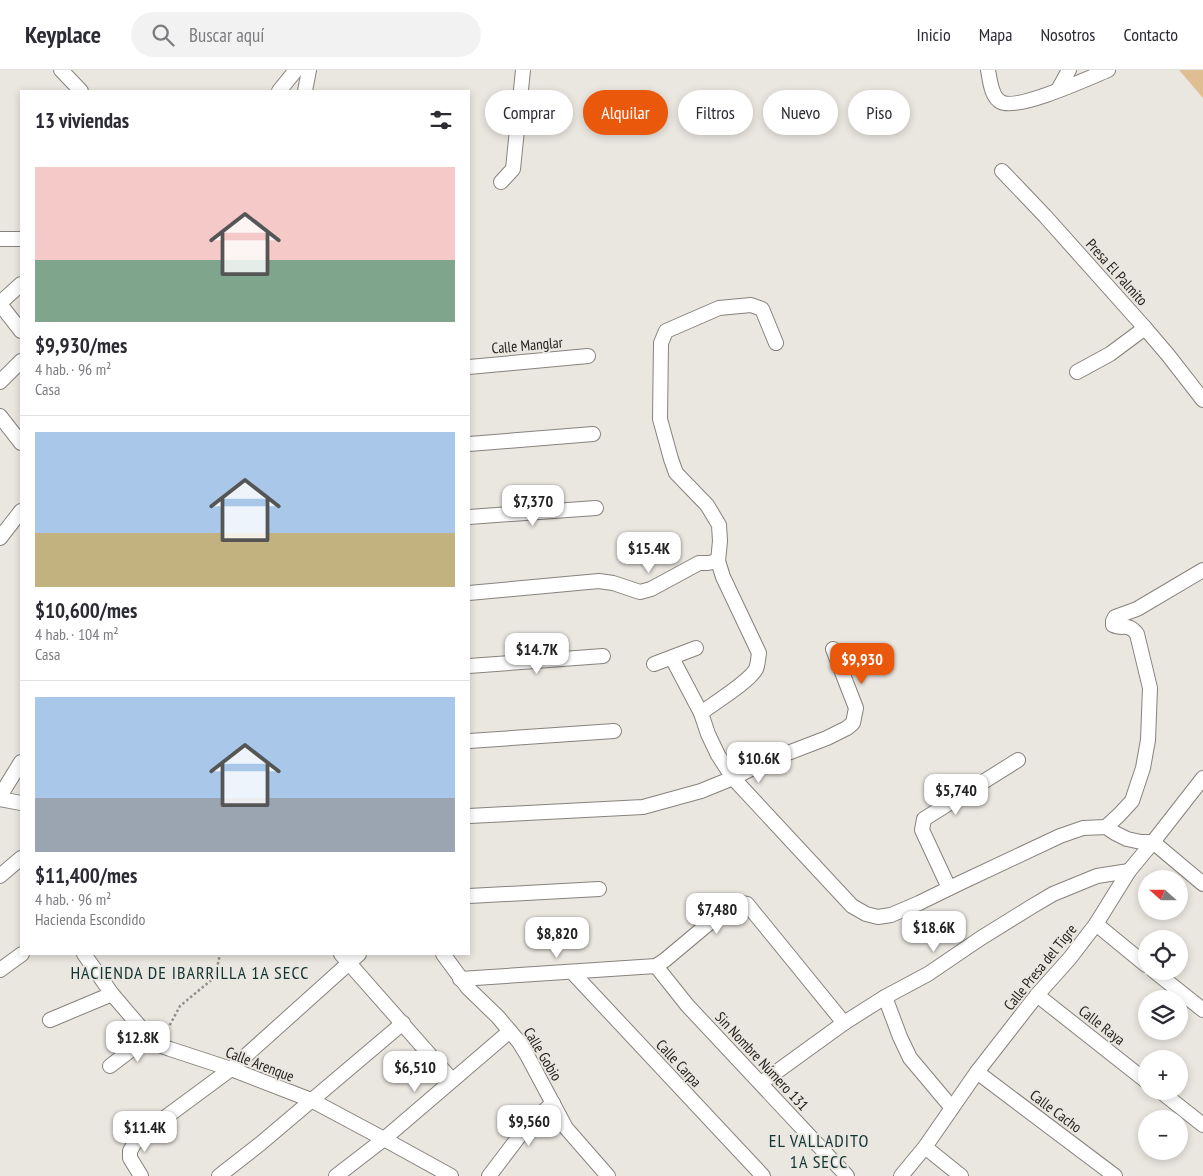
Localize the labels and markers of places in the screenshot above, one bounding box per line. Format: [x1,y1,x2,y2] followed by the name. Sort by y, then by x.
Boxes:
[492,484,574,527] pin: $7,370
[608,532,690,574] pin: $15.4K
[496,632,578,675] pin: $14.7K
[821,642,903,685] pin: $9,930
[718,742,800,784] pin: $10.6K
[915,774,997,816] pin: $5,740
[676,892,758,935] pin: $7,480
[893,910,975,953] pin: $18.6K
[516,916,598,959] pin: $8,820
[97,1020,179,1063] pin: $12.8K
[374,1050,456,1093] pin: $6,510
[488,1104,570,1147] pin: $9,560
[104,1110,186,1153] pin: $11.4K

